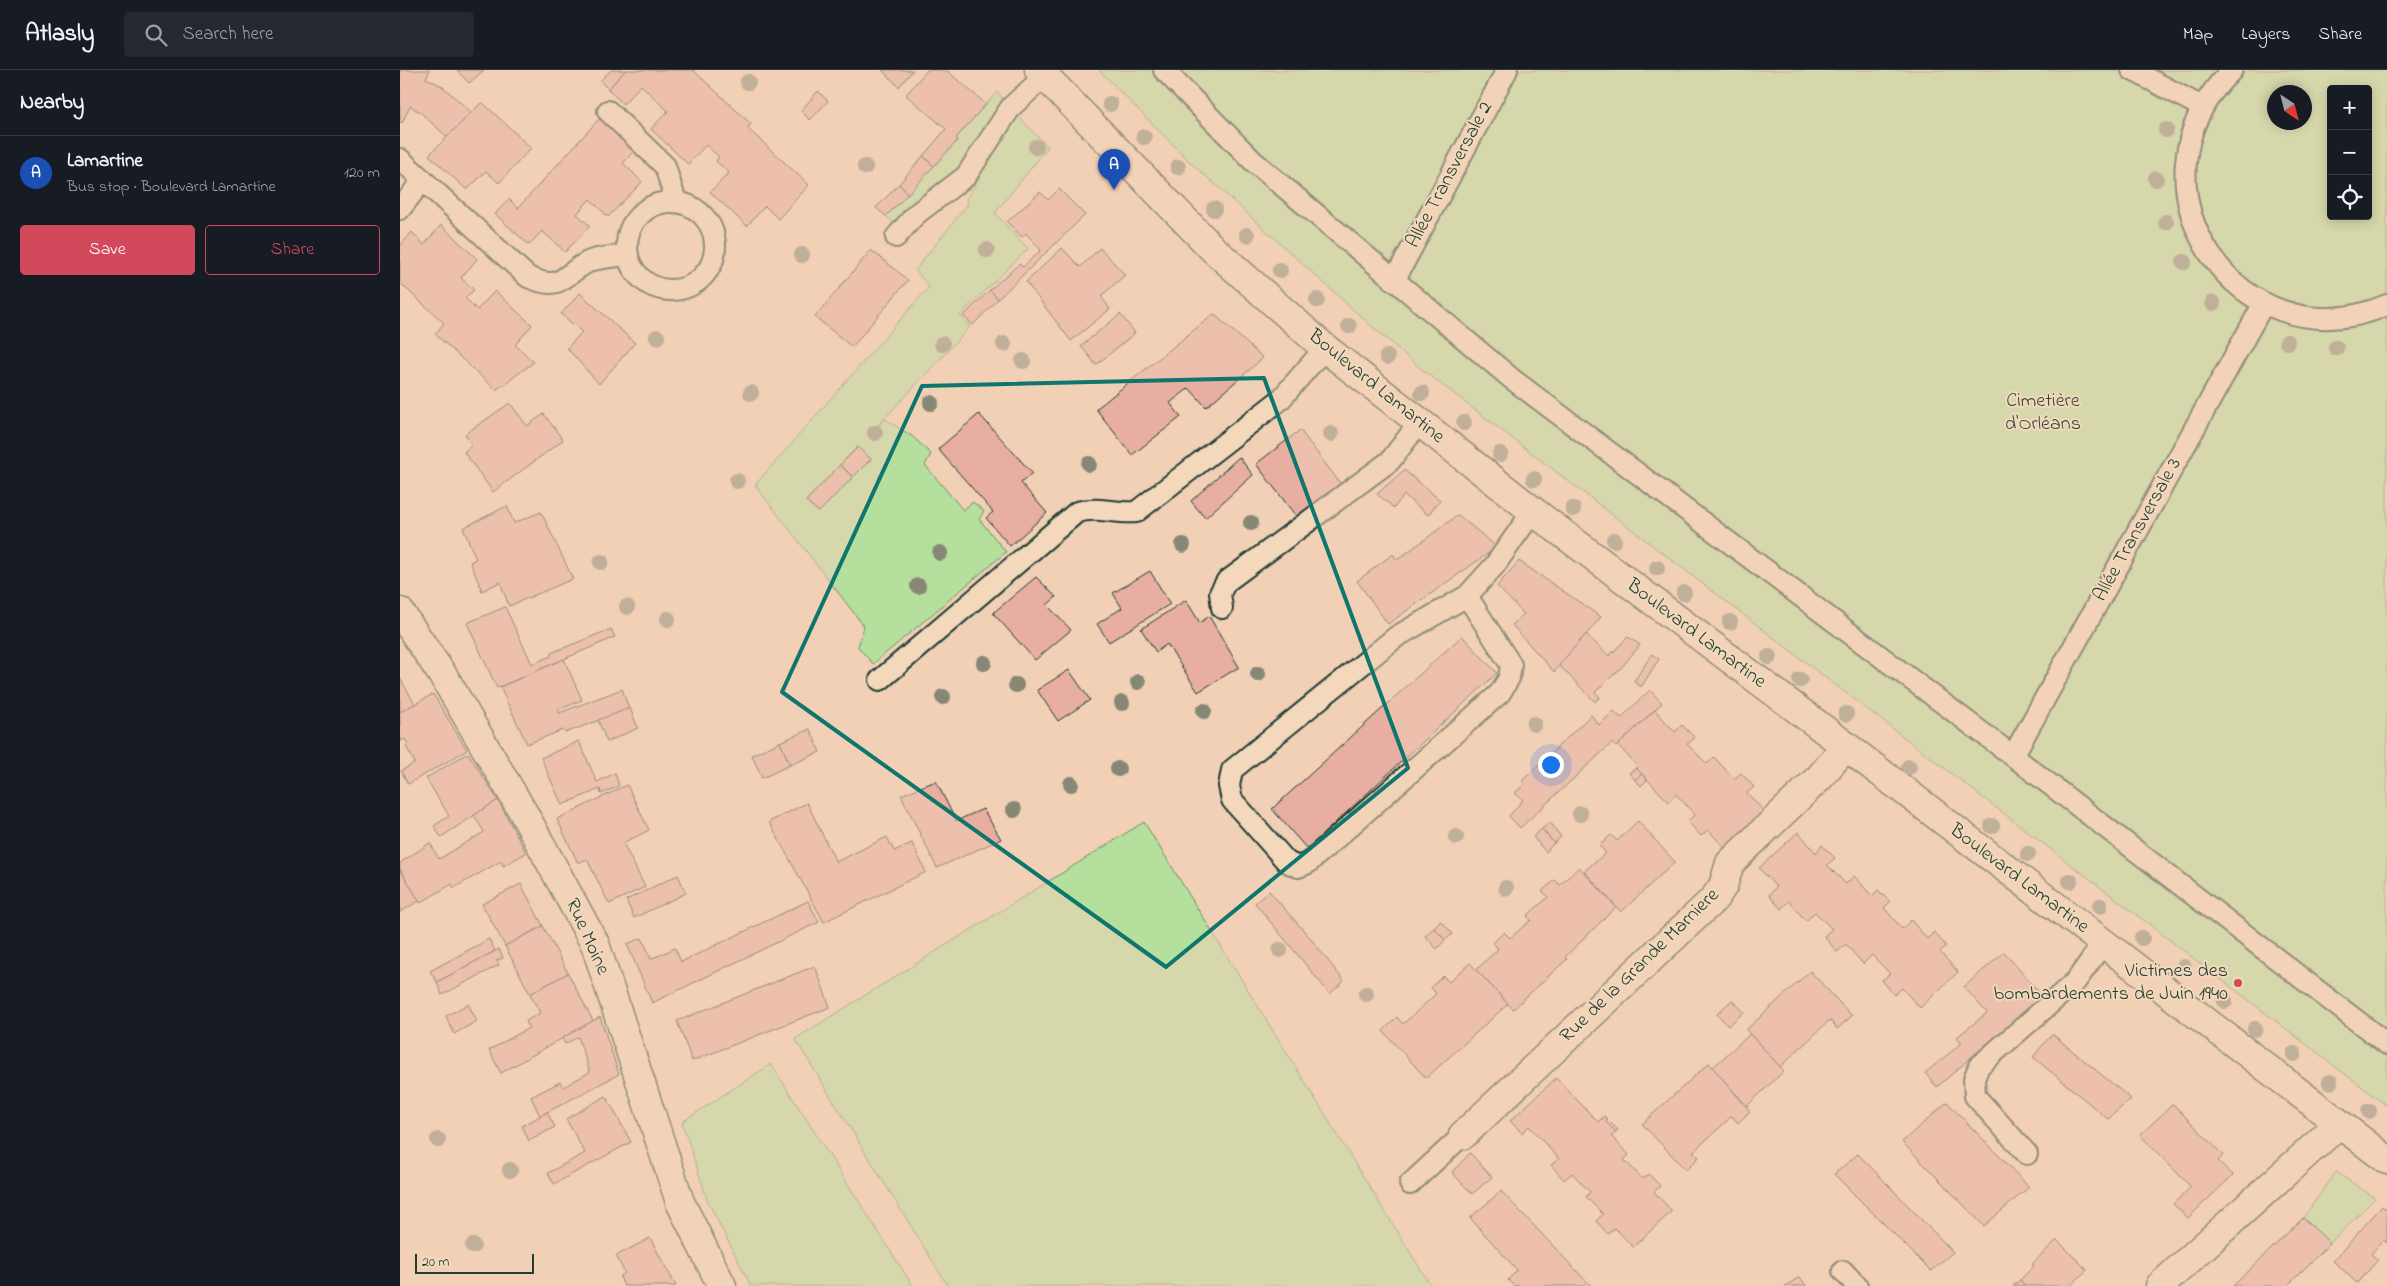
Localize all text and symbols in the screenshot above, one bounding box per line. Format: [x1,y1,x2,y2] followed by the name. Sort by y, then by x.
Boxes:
[124,12,474,57] search box
[25,17,94,52] text: Atlasly
[142,21,170,49] icon: search
[182,21,273,48] text: Search here
[2183,22,2213,48] text: Map
[2241,22,2291,48] text: Layers
[2319,22,2362,48] text: Share
[2267,85,2312,130] north arrow
[2327,85,2372,220] map controls
[2327,85,2372,130] button: +
[20,88,84,118] text: Nearby
[1399,97,1501,253] street label: Allée Transversale 2
[2327,130,2372,175] button: −
[67,148,143,175] text: Lamartine
[1098,149,1130,190] pin: A
[31,161,41,185] text: A
[344,161,380,185] text: 120 m
[67,175,276,199] text: Bus stop · Boulevard Lamartine
[2327,175,2372,220] button: locate
[20,225,195,275] button: Save
[205,225,380,275] button: Share
[1301,322,1451,451] street label: Boulevard Lamartine
[2005,387,2081,439] park label: Cimetière d'Orléans
[2086,453,2190,607] street label: Allée Transversale 3
[1619,571,1772,696] street label: Boulevard Lamartine
[1538,752,1564,778] your location
[1942,816,2095,941] street label: Boulevard Lamartine
[1554,882,1726,1050] street label: Rue de la Grande Marniere
[557,894,617,980] street label: Rue Moine
[1993,957,2228,1009] place label: Victimes des bombardements de Juin 1940
[2232,977,2244,989] marker: Victimes des bombardements de Juin 1940
[415,1251,534,1274] scale bar
[422,1252,449,1273] text: 20 m

